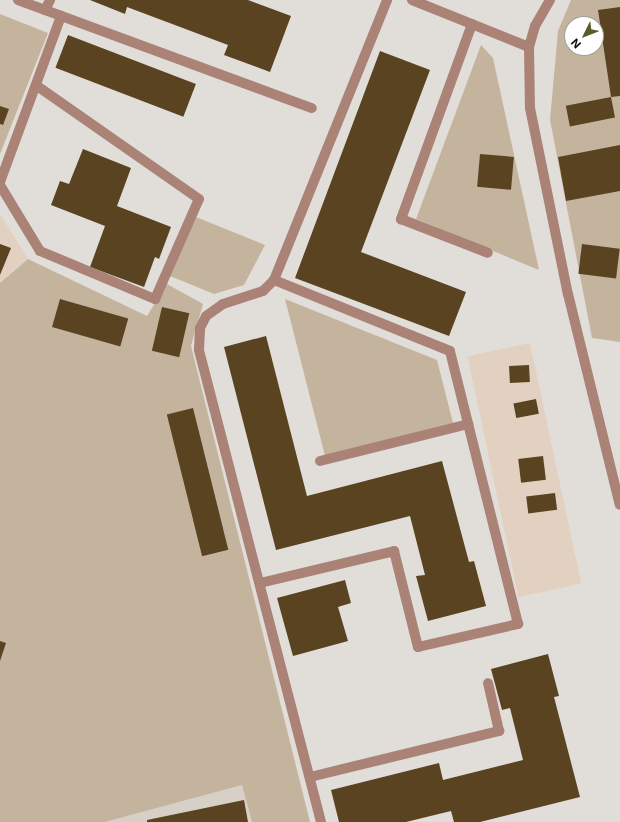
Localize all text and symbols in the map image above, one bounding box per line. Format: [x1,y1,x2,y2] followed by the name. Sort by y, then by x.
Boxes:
[564,16,604,56] north arrow
[568,36,584,51] text: N

